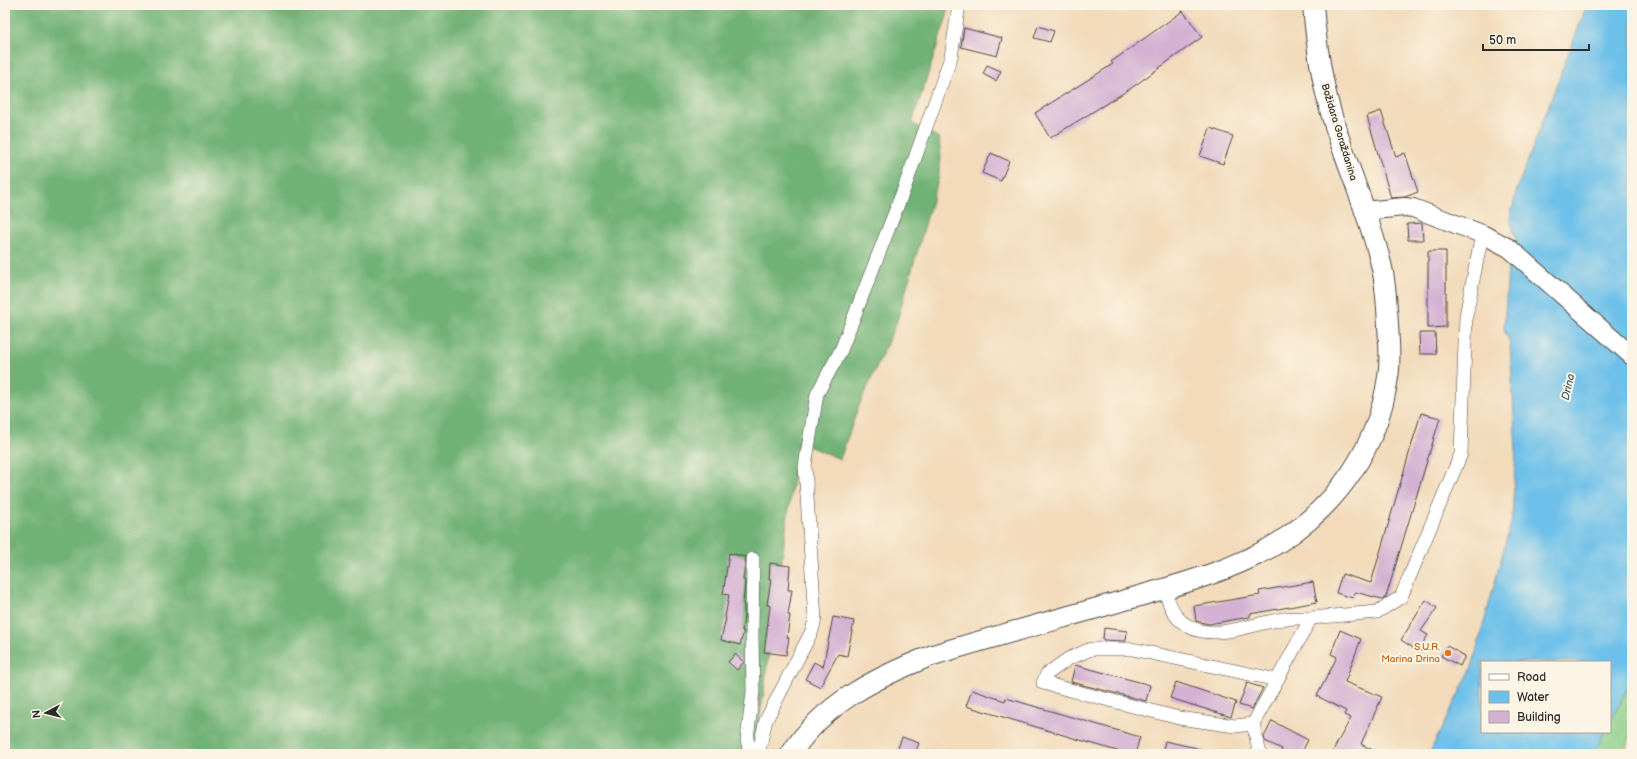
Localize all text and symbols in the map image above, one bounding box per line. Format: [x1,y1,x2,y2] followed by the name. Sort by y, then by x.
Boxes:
[1483,26,1589,52] scale bar
[1489,33,1516,48] text: 50 m
[1319,82,1360,182] street label: Božidara Goraždanina
[1559,372,1577,402] water label: Drina
[1381,641,1440,665] place label: S.U.R. Marina Drina
[1443,648,1453,658] marker: S.U.R. Marina Drina
[1481,661,1611,733] legend
[1517,670,1546,685] text: Road
[1517,690,1549,705] text: Water
[26,693,66,733] north arrow
[30,709,44,719] text: N
[1517,710,1561,725] text: Building

